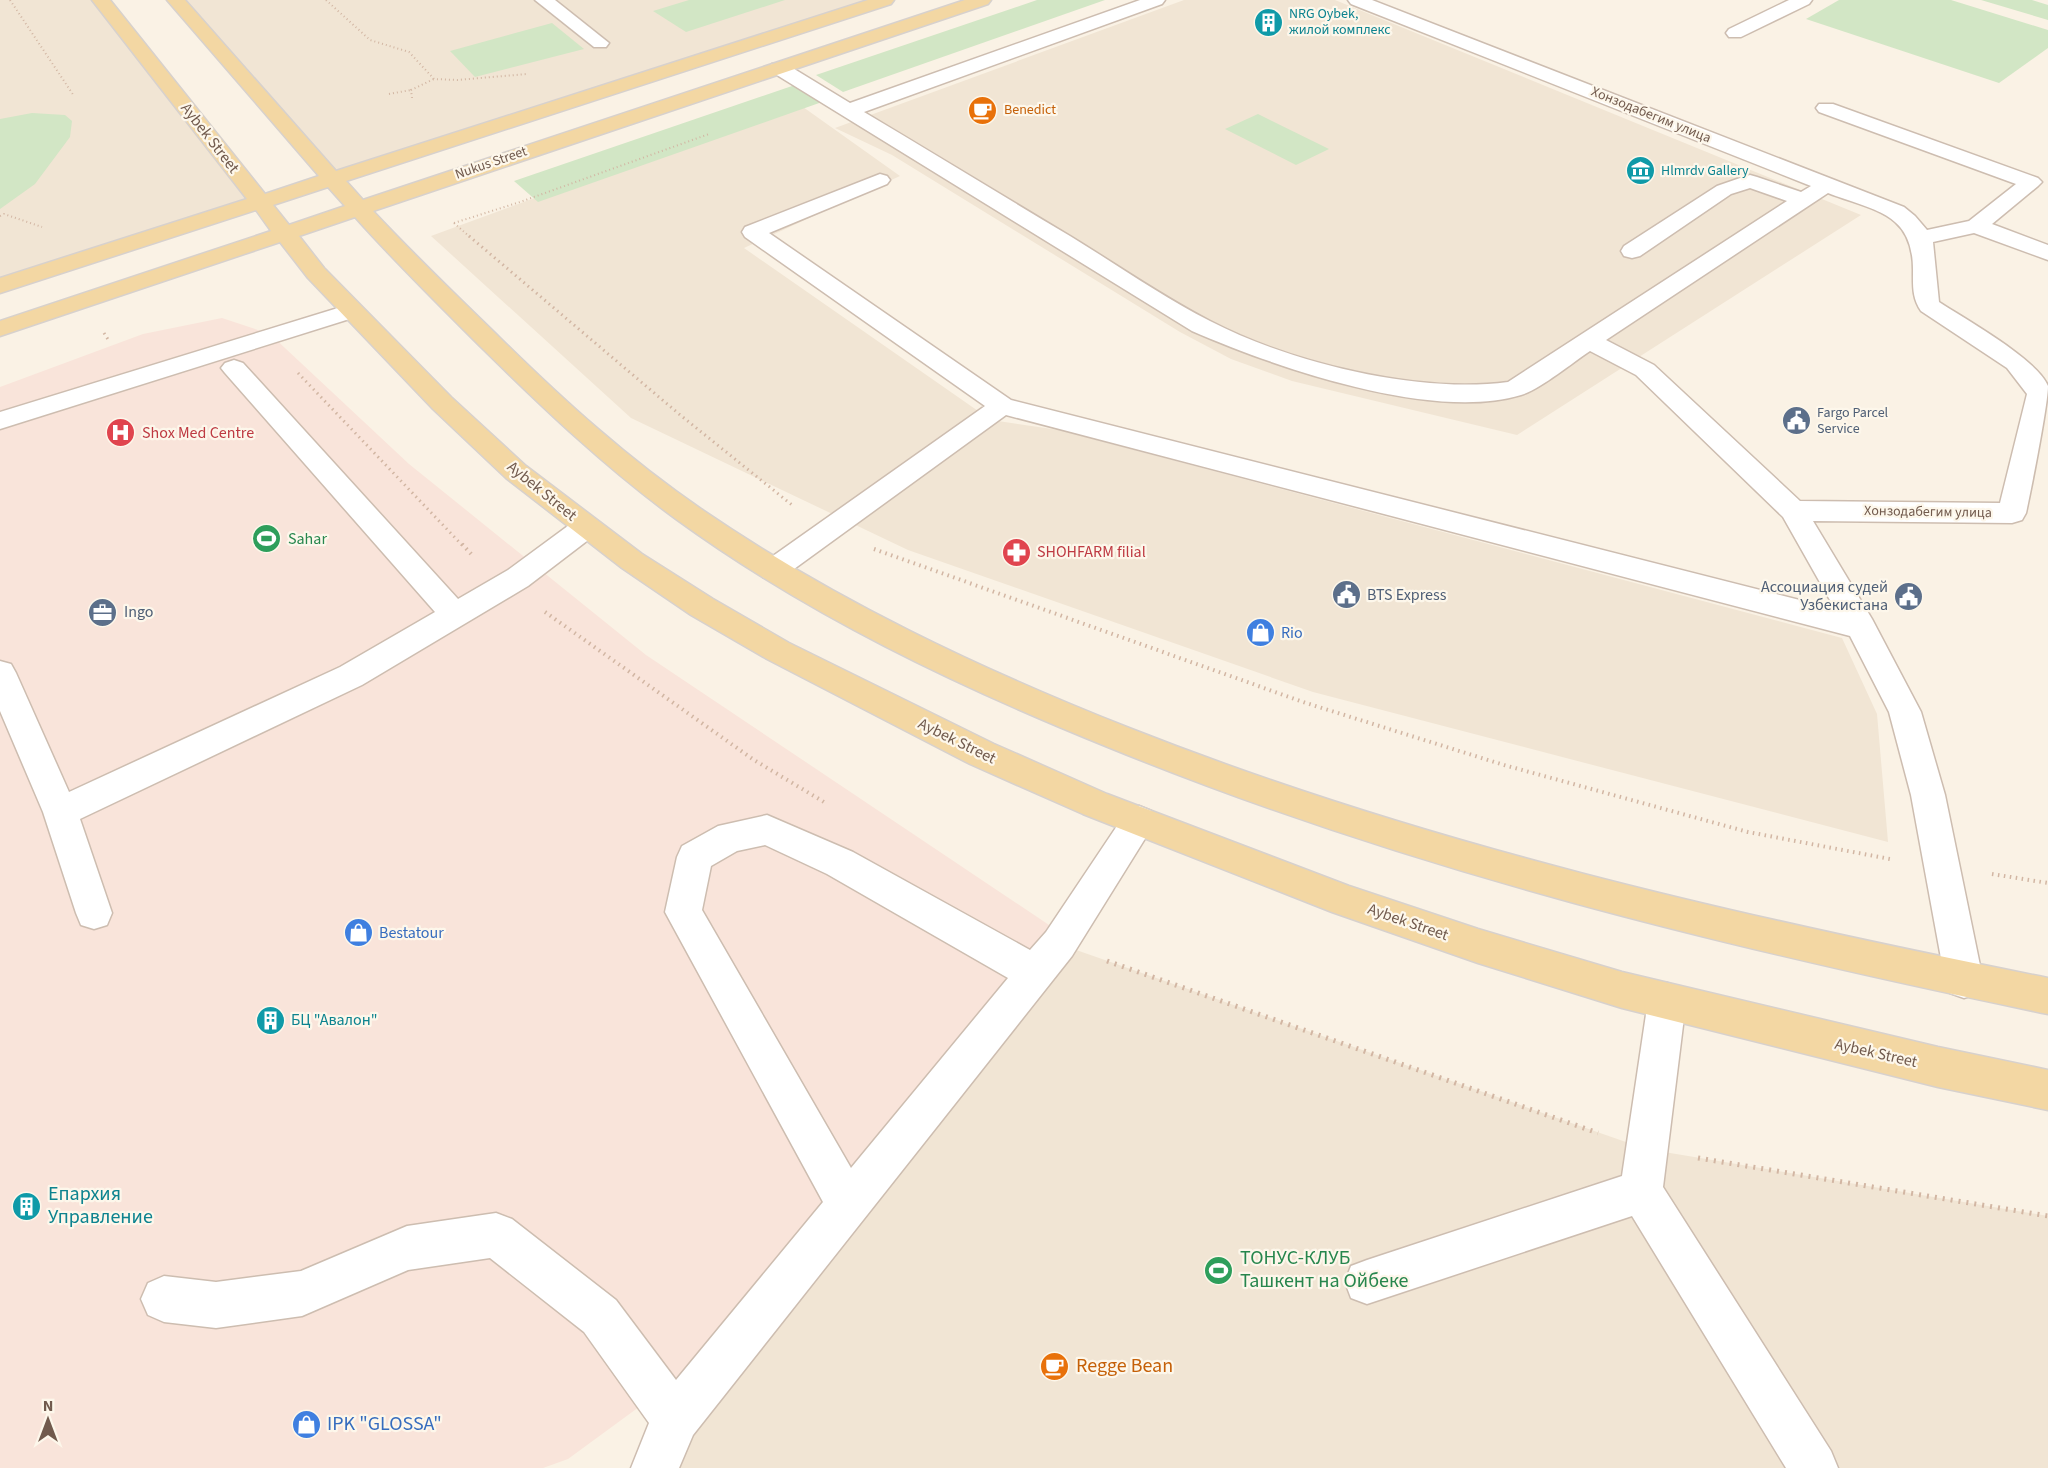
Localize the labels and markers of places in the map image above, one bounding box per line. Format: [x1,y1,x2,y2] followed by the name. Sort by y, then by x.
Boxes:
[1289,4,1391,40] place label: NRG Oybek, жилой комплекс
[1252,6,1284,38] building icon: NRG Oybek, жилой комплекс
[967,94,999,126] cafe icon: Benedict
[1004,100,1056,120] place label: Benedict
[1624,155,1656,187] museum icon: Hlmrdv Gallery
[1661,161,1749,181] place label: Hlmrdv Gallery
[1817,403,1889,439] place label: Fargo Parcel Service
[1780,405,1812,437] public building icon: Fargo Parcel Service
[105,417,137,449] hospital icon: Shox Med Centre
[142,422,254,444] place label: Shox Med Centre
[251,523,283,555] sports icon: Sahar
[288,528,327,550] place label: Sahar
[1000,536,1032,568] pharmacy icon: SHOHFARM filial
[1037,541,1146,563] place label: SHOHFARM filial
[1761,576,1888,616] place label: Ассоциация судей Узбекистана
[1330,579,1362,611] public building icon: BTS Express
[1893,580,1925,612] public building icon: Ассоциация судей Узбекистана
[1367,584,1447,606] place label: BTS Express
[87,596,119,628] office icon: Ingo
[124,601,153,623] place label: Ingo
[1244,617,1276,649] shop icon: Rio
[1281,622,1303,644] place label: Rio
[342,917,374,949] shop icon: Bestatour
[379,922,444,944] place label: Bestatour
[254,1004,286,1036] building icon: БЦ "Авалон"
[291,1009,378,1031] place label: БЦ "Авалон"
[48,1180,153,1231] place label: Епархия Управление
[11,1190,43,1222] building icon: Епархия Управление
[1240,1244,1408,1295] place label: ТОНУС-КЛУБ Ташкент на Ойбеке
[1203,1254,1235,1286] sports icon: ТОНУС-КЛУБ Ташкент на Ойбеке
[1039,1350,1071,1382] cafe icon: Regge Bean
[1076,1352,1173,1380] place label: Regge Bean
[290,1408,322,1440] shop icon: IPK "GLOSSA"
[327,1410,442,1438] place label: IPK "GLOSSA"

